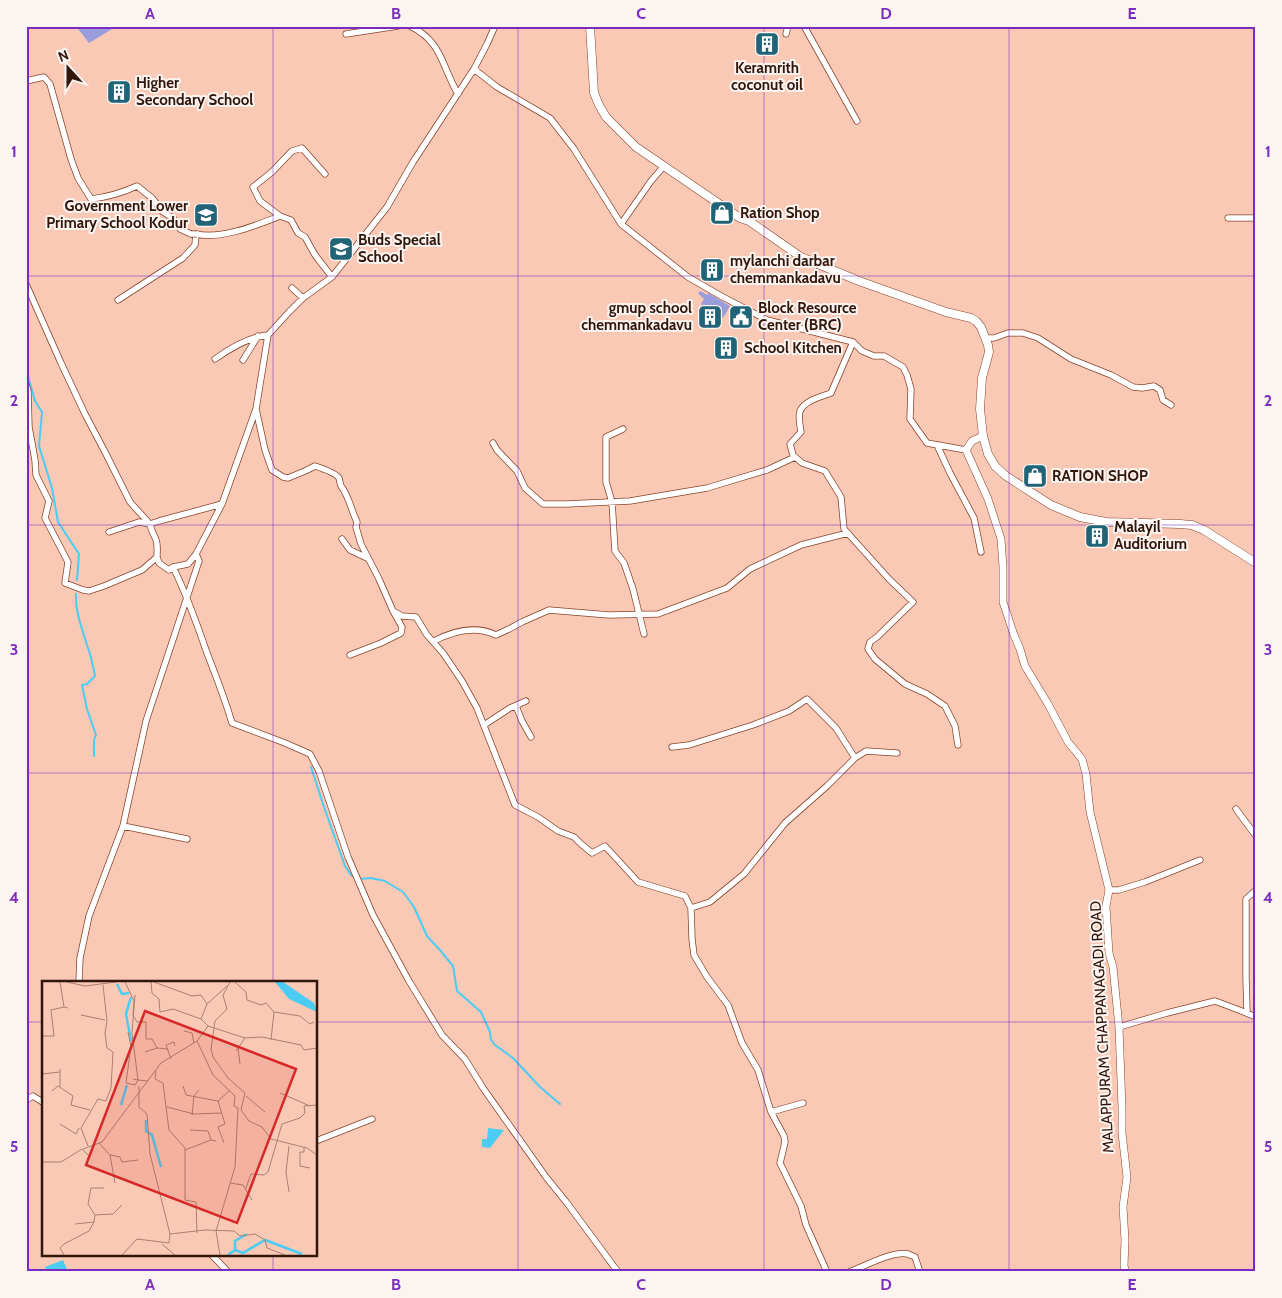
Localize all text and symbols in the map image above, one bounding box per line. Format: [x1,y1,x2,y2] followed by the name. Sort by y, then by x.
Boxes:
[145,4,155,23] text: A
[391,4,401,23] text: B
[636,4,646,23] text: C
[880,4,892,23] text: D
[1127,4,1137,23] text: E
[754,31,780,57] building icon: Keramrith coconut oil
[42,42,92,92] north arrow
[55,46,71,66] text: N
[731,59,803,94] place label: Keramrith coconut oil
[136,74,253,109] place label: Higher Secondary School
[106,79,132,105] building icon: Higher Secondary School
[11,142,17,161] text: 1
[1265,142,1271,161] text: 1
[46,197,188,232] place label: Government Lower Primary School Kodur
[709,200,735,226] shop icon: Ration Shop
[193,202,219,228] school or university icon: Government Lower Primary School Kodur
[740,204,820,222] place label: Ration Shop
[358,231,441,266] place label: Buds Special School
[328,236,354,262] school or university icon: Buds Special School
[730,252,841,287] place label: mylanchi darbar chemmankadavu
[699,257,725,283] building icon: mylanchi darbar chemmankadavu
[581,299,692,334] place label: gmup school chemmankadavu
[758,299,857,334] place label: Block Resource Center (BRC)
[697,304,723,330] building icon: gmup school chemmankadavu
[728,304,754,330] public building icon: Block Resource Center (BRC)
[713,335,739,361] building icon: School Kitchen
[744,339,842,357] place label: School Kitchen
[10,391,18,410] text: 2
[1264,391,1272,410] text: 2
[1022,463,1048,489] shop icon: RATION SHOP
[1052,467,1148,485] place label: RATION SHOP
[1114,518,1187,553] place label: Malayil Auditorium
[1084,523,1110,549] building icon: Malayil Auditorium
[10,640,18,659] text: 3
[1264,640,1272,659] text: 3
[9,888,19,907] text: 4
[1263,888,1273,907] text: 4
[1086,900,1118,1154] street label: MALAPPURAM CHAPPANAGADI ROAD
[42,981,318,1256] inset map
[10,1137,18,1156] text: 5
[1264,1137,1272,1156] text: 5
[145,1275,155,1294] text: A
[391,1275,401,1294] text: B
[636,1275,646,1294] text: C
[880,1275,892,1294] text: D
[1127,1275,1137,1294] text: E

